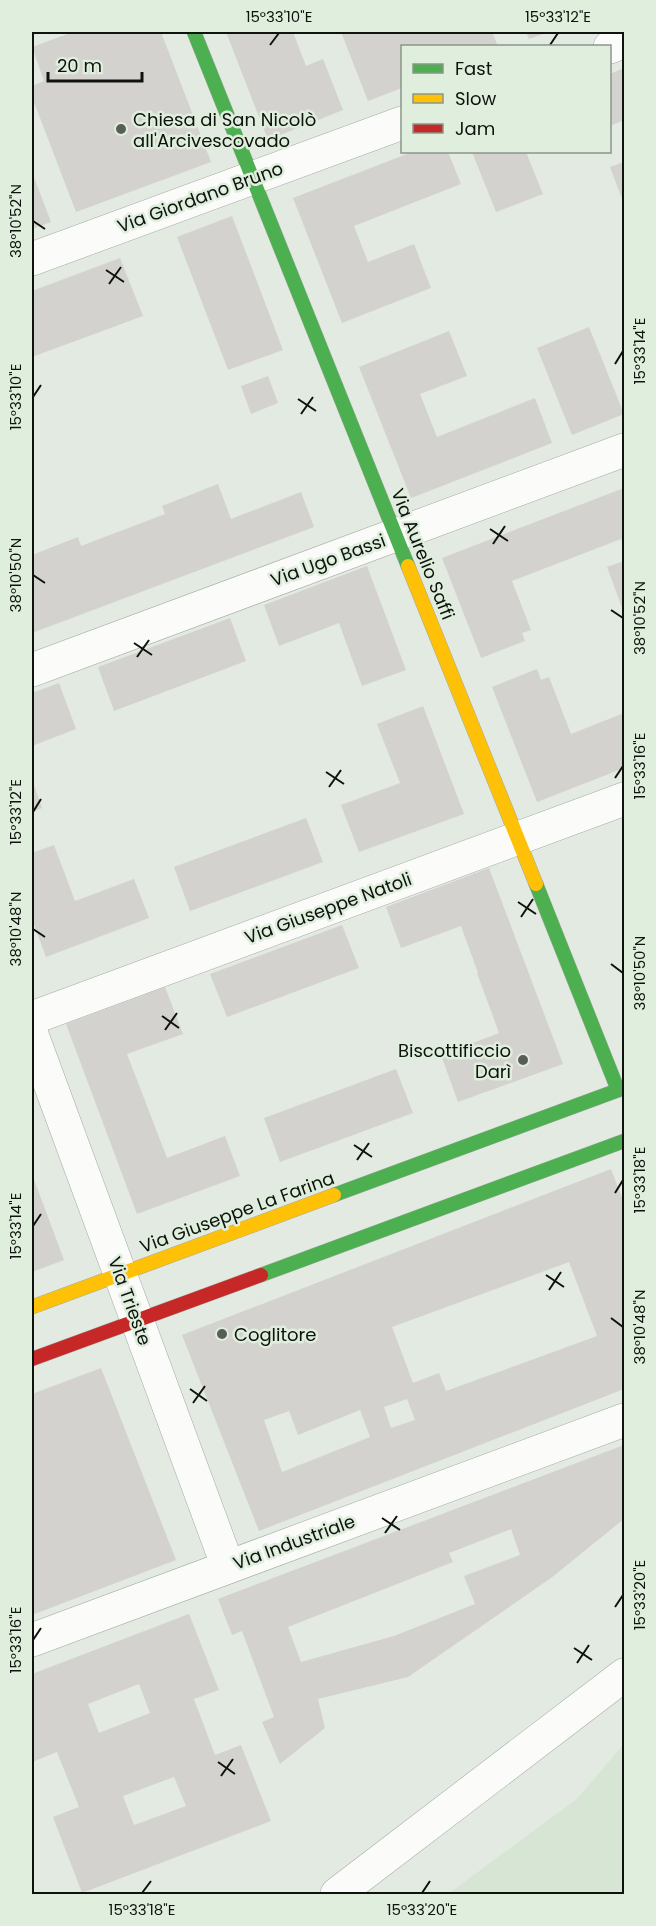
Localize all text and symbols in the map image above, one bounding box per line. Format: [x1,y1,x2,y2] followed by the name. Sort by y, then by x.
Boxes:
[246,6,312,27] text: 15°33'10"E
[525,6,591,27] text: 15°33'12"E
[48,45,142,83] scale bar
[401,45,611,153] legend
[57,53,102,78] text: 20 m
[455,56,492,81] text: Fast
[455,86,497,111] text: Slow
[133,107,316,153] place label: Chiesa di San Nicolò all'Arcivescovado
[455,116,495,141] text: Jam
[114,122,128,136] marker: Chiesa di San Nicolò all'Arcivescovado
[114,155,286,239] street label: Via Giordano Bruno
[5,184,26,258] text: 38°10'52"N
[629,318,650,384] text: 15°33'14"E
[5,364,26,430] text: 15°33'10"E
[385,485,461,623] street label: Via Aurelio Saffi
[267,528,389,592] street label: Via Ugo Bassi
[5,538,26,612] text: 38°10'50"N
[629,581,650,655] text: 38°10'52"N
[629,733,650,799] text: 15°33'16"E
[5,779,26,845] text: 15°33'12"E
[241,866,415,950] street label: Via Giuseppe Natoli
[5,892,26,966] text: 38°10'48"N
[629,936,650,1010] text: 38°10'50"N
[398,1038,511,1084] place label: Biscottificcio Darì
[516,1053,530,1067] marker: Biscottificcio Darì
[629,1147,650,1213] text: 15°33'18"E
[136,1165,338,1259] street label: Via Giuseppe La Farina
[5,1193,26,1259] text: 15°33'14"E
[102,1253,158,1349] street label: Via Trieste
[629,1290,650,1364] text: 38°10'48"N
[234,1322,316,1347] place label: Coglitore
[215,1327,229,1341] marker: Coglitore
[230,1508,358,1576] street label: Via Industriale
[629,1560,650,1630] text: 15°33'20"E
[5,1607,26,1673] text: 15°33'16"E
[109,1899,175,1920] text: 15°33'18"E
[387,1899,457,1920] text: 15°33'20"E

